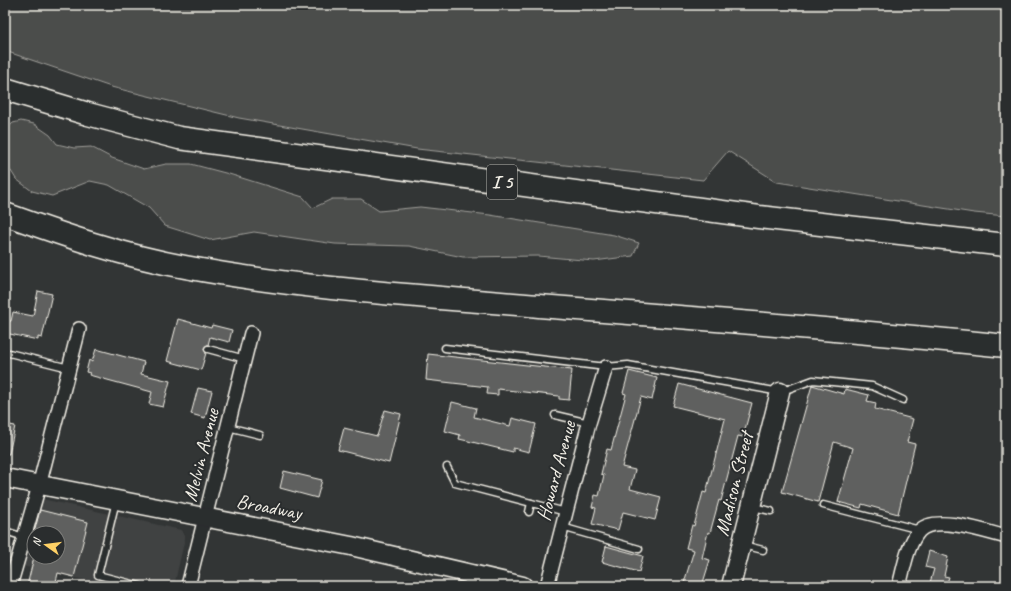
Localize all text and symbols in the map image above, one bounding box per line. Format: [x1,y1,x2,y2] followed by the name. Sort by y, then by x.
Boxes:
[487,165,517,199] road number: I 5
[177,405,225,504] street label: Melvin Avenue
[531,417,582,524] street label: Howard Avenue
[709,426,760,538] street label: Madison Street
[234,488,306,526] street label: Broadway
[26,525,66,565] north arrow
[29,535,44,548] text: N

